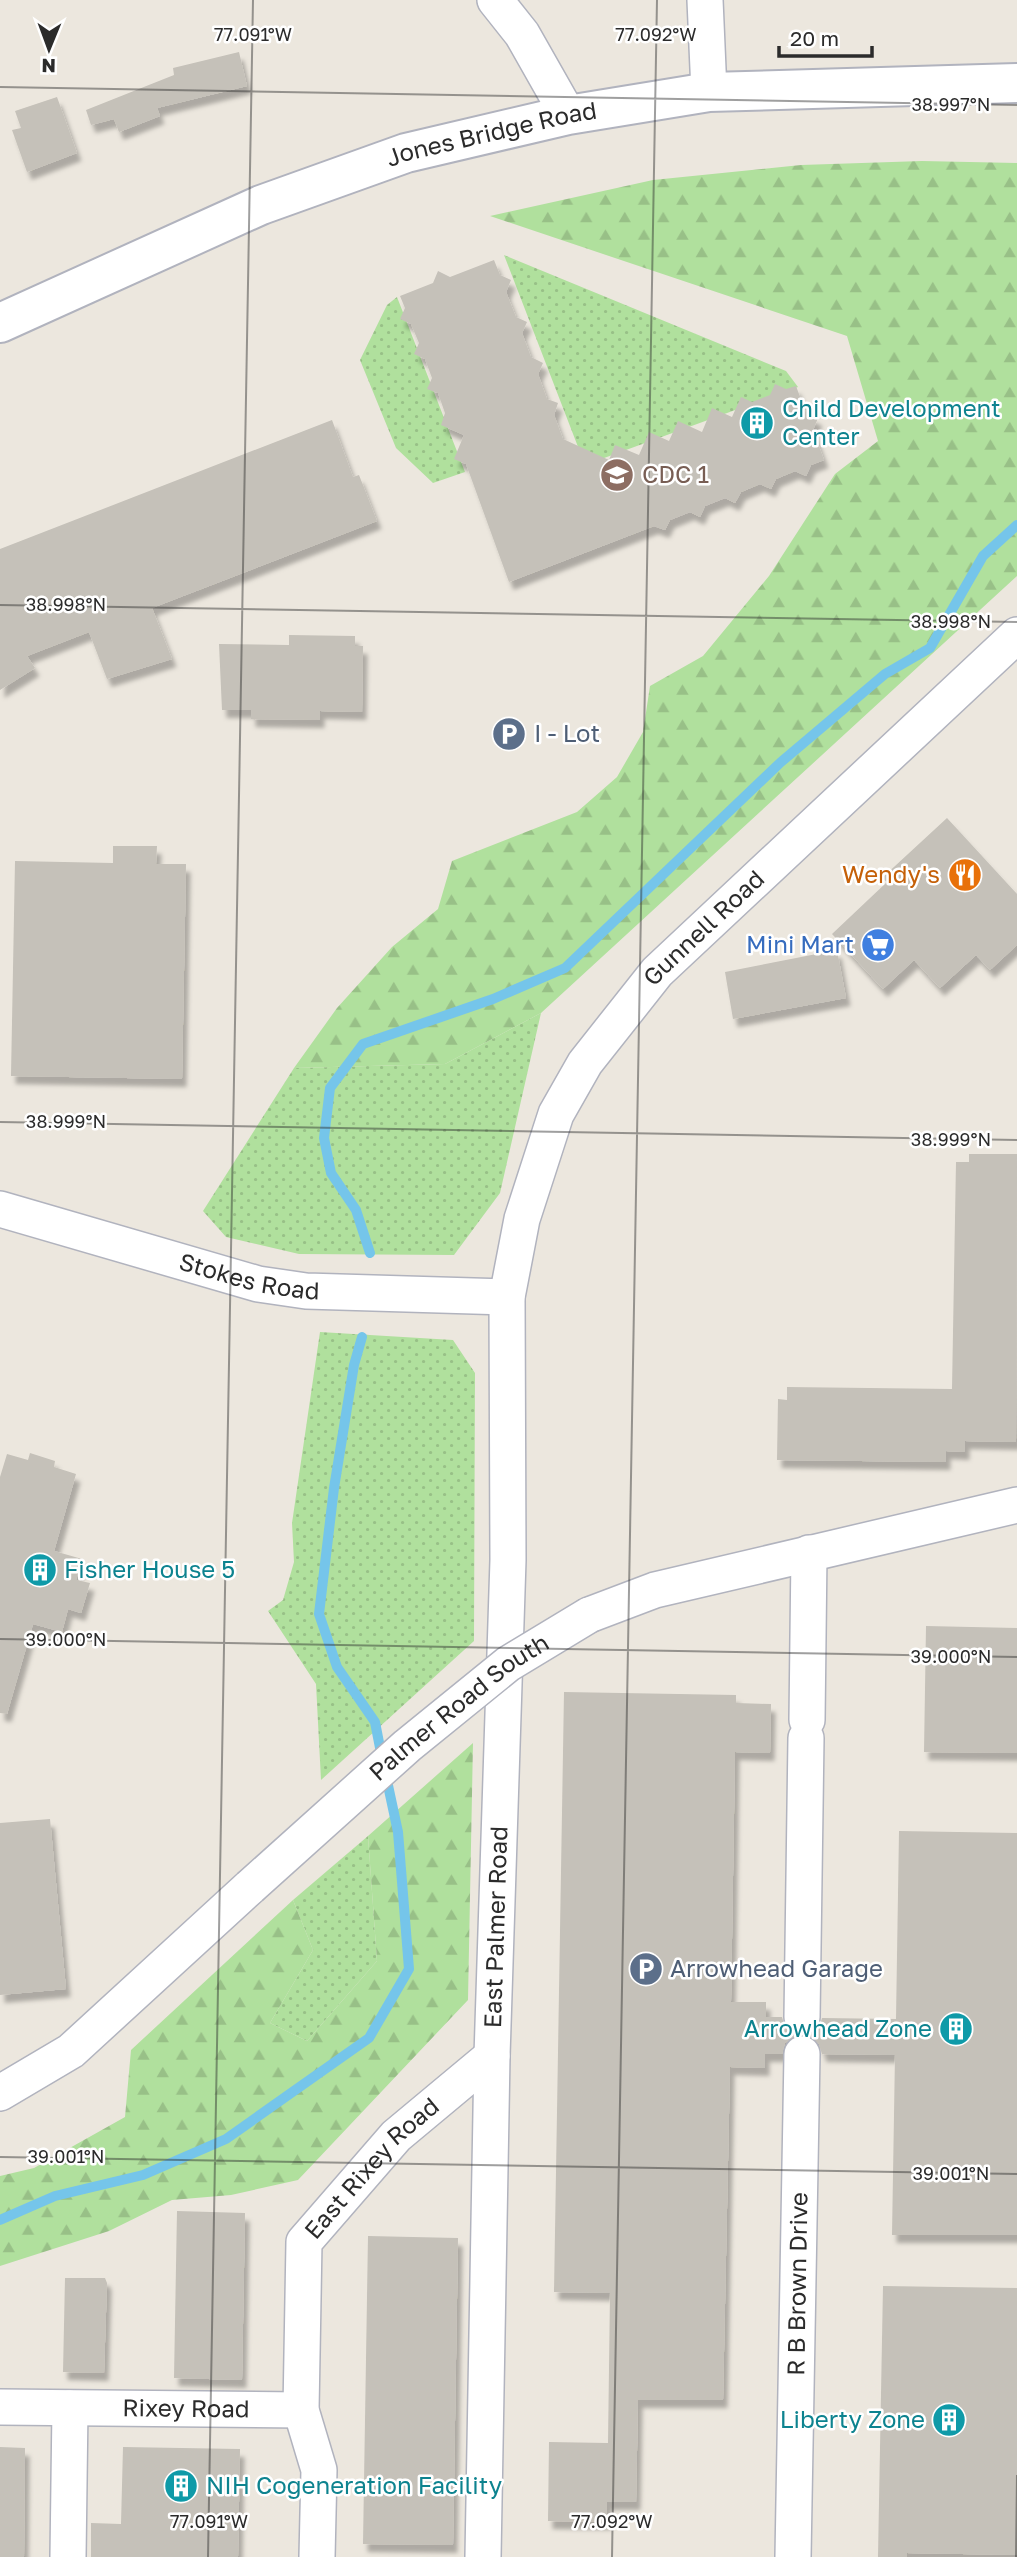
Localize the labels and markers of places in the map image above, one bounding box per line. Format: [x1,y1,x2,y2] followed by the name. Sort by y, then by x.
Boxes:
[782,393,1001,450] place label: Child Development Center
[738,404,776,442] building icon: Child Development Center
[598,456,636,494] school or university icon: CDC 1
[642,459,709,488] place label: CDC 1
[490,715,528,753] parking icon: I - Lot
[534,718,600,747] place label: I - Lot
[946,856,984,894] restaurant icon: Wendy's
[842,859,940,888] place label: Wendy's
[859,926,897,964] supermarket icon: Mini Mart
[746,929,854,958] place label: Mini Mart
[21,1551,59,1589] building icon: Fisher House 5
[64,1554,235,1583] place label: Fisher House 5
[627,1950,665,1988] parking icon: Arrowhead Garage
[670,1953,883,1982] place label: Arrowhead Garage
[937,2010,975,2048] building icon: Arrowhead Zone
[744,2013,932,2042] place label: Arrowhead Zone
[930,2401,968,2439] building icon: Liberty Zone
[780,2404,925,2433] place label: Liberty Zone
[162,2467,200,2505] building icon: NIH Cogeneration Facility
[206,2470,502,2499] place label: NIH Cogeneration Facility

